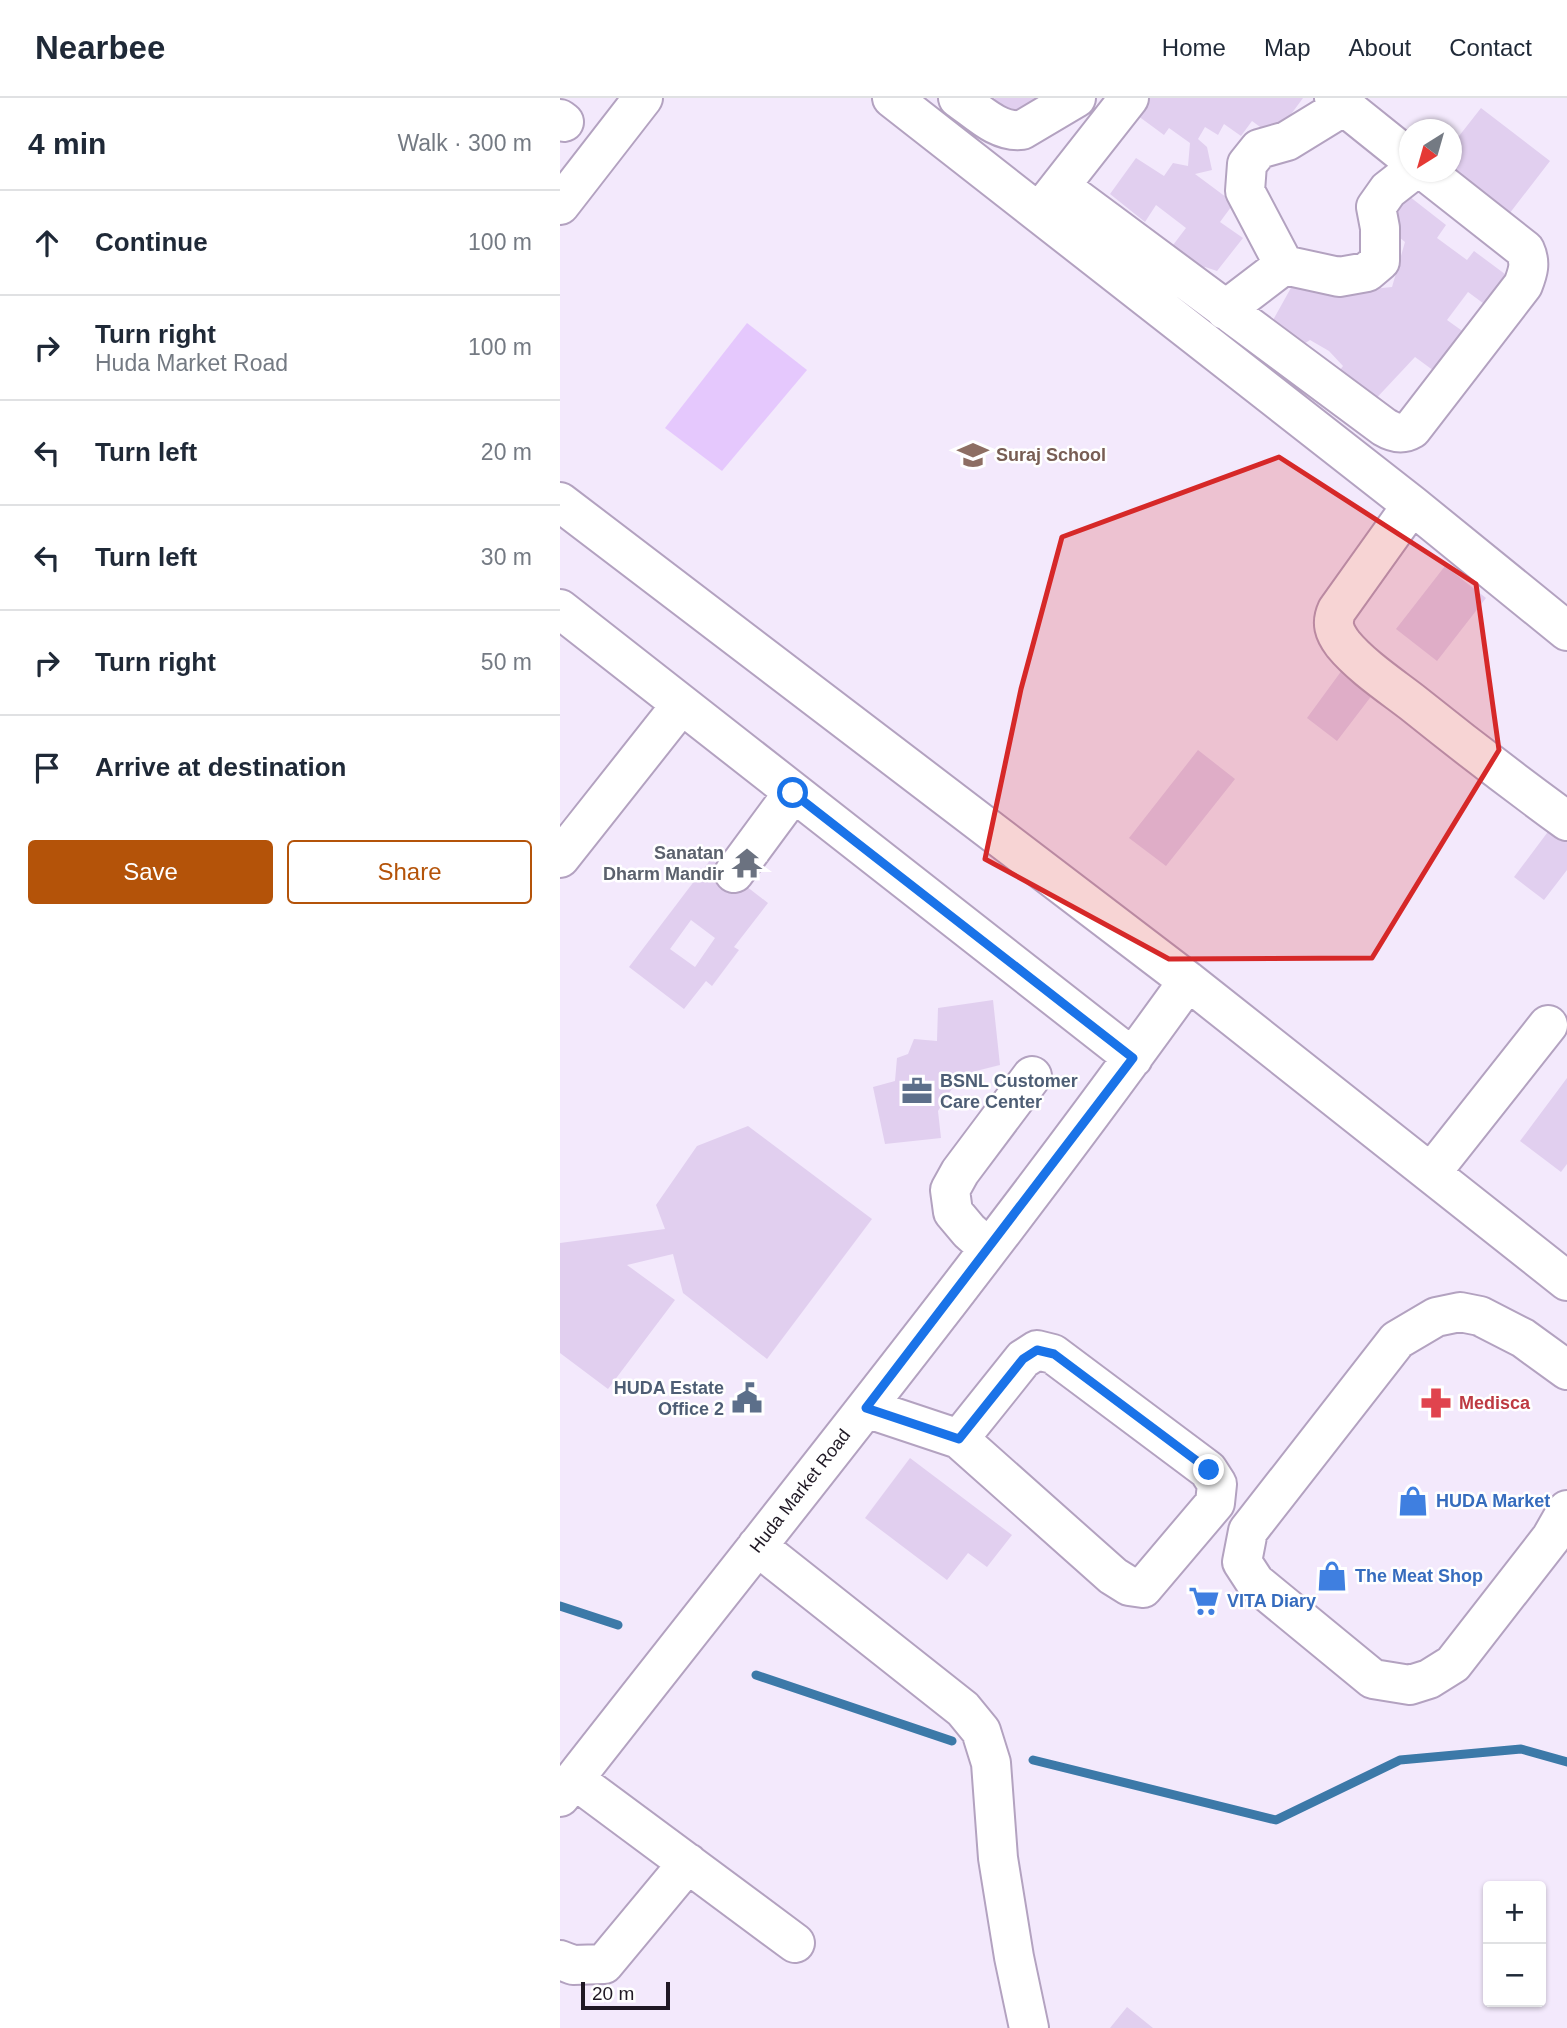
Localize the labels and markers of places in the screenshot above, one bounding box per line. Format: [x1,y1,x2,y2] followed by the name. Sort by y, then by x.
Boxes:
[956,438,990,472] school or university icon: Suraj School
[996,445,1106,465] place label: Suraj School
[603,843,724,884] place label: Sanatan Dharm Mandir
[730,846,764,880] temple icon: Sanatan Dharm Mandir
[940,1071,1078,1112] place label: BSNL Customer Care Center
[900,1074,934,1108] office icon: BSNL Customer Care Center
[614,1378,724,1419] place label: HUDA Estate Office 2
[730,1381,764,1415] public building icon: HUDA Estate Office 2
[1419,1386,1453,1420] pharmacy icon: Medisca
[1459,1393,1531,1413] place label: Medisca
[1396,1484,1430,1518] shop icon: HUDA Market
[1436,1491,1550,1511] place label: HUDA Market
[1315,1559,1349,1593] shop icon: The Meat Shop
[1355,1566,1483,1586] place label: The Meat Shop
[1187,1584,1221,1618] supermarket icon: VITA Diary
[1227,1591,1316,1611] place label: VITA Diary

